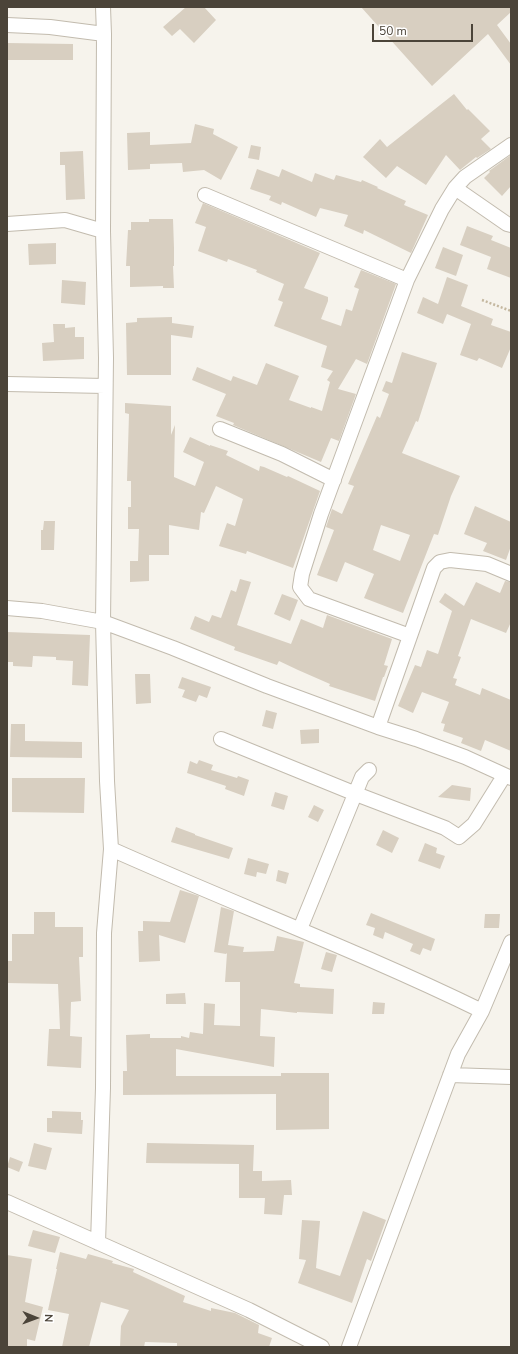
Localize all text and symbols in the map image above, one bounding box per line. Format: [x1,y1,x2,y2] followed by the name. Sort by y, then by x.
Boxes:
[374,16,475,42] scale bar
[379,23,407,39] text: 50 m
[16,1298,56,1338] north arrow
[41,1314,56,1322] text: N

